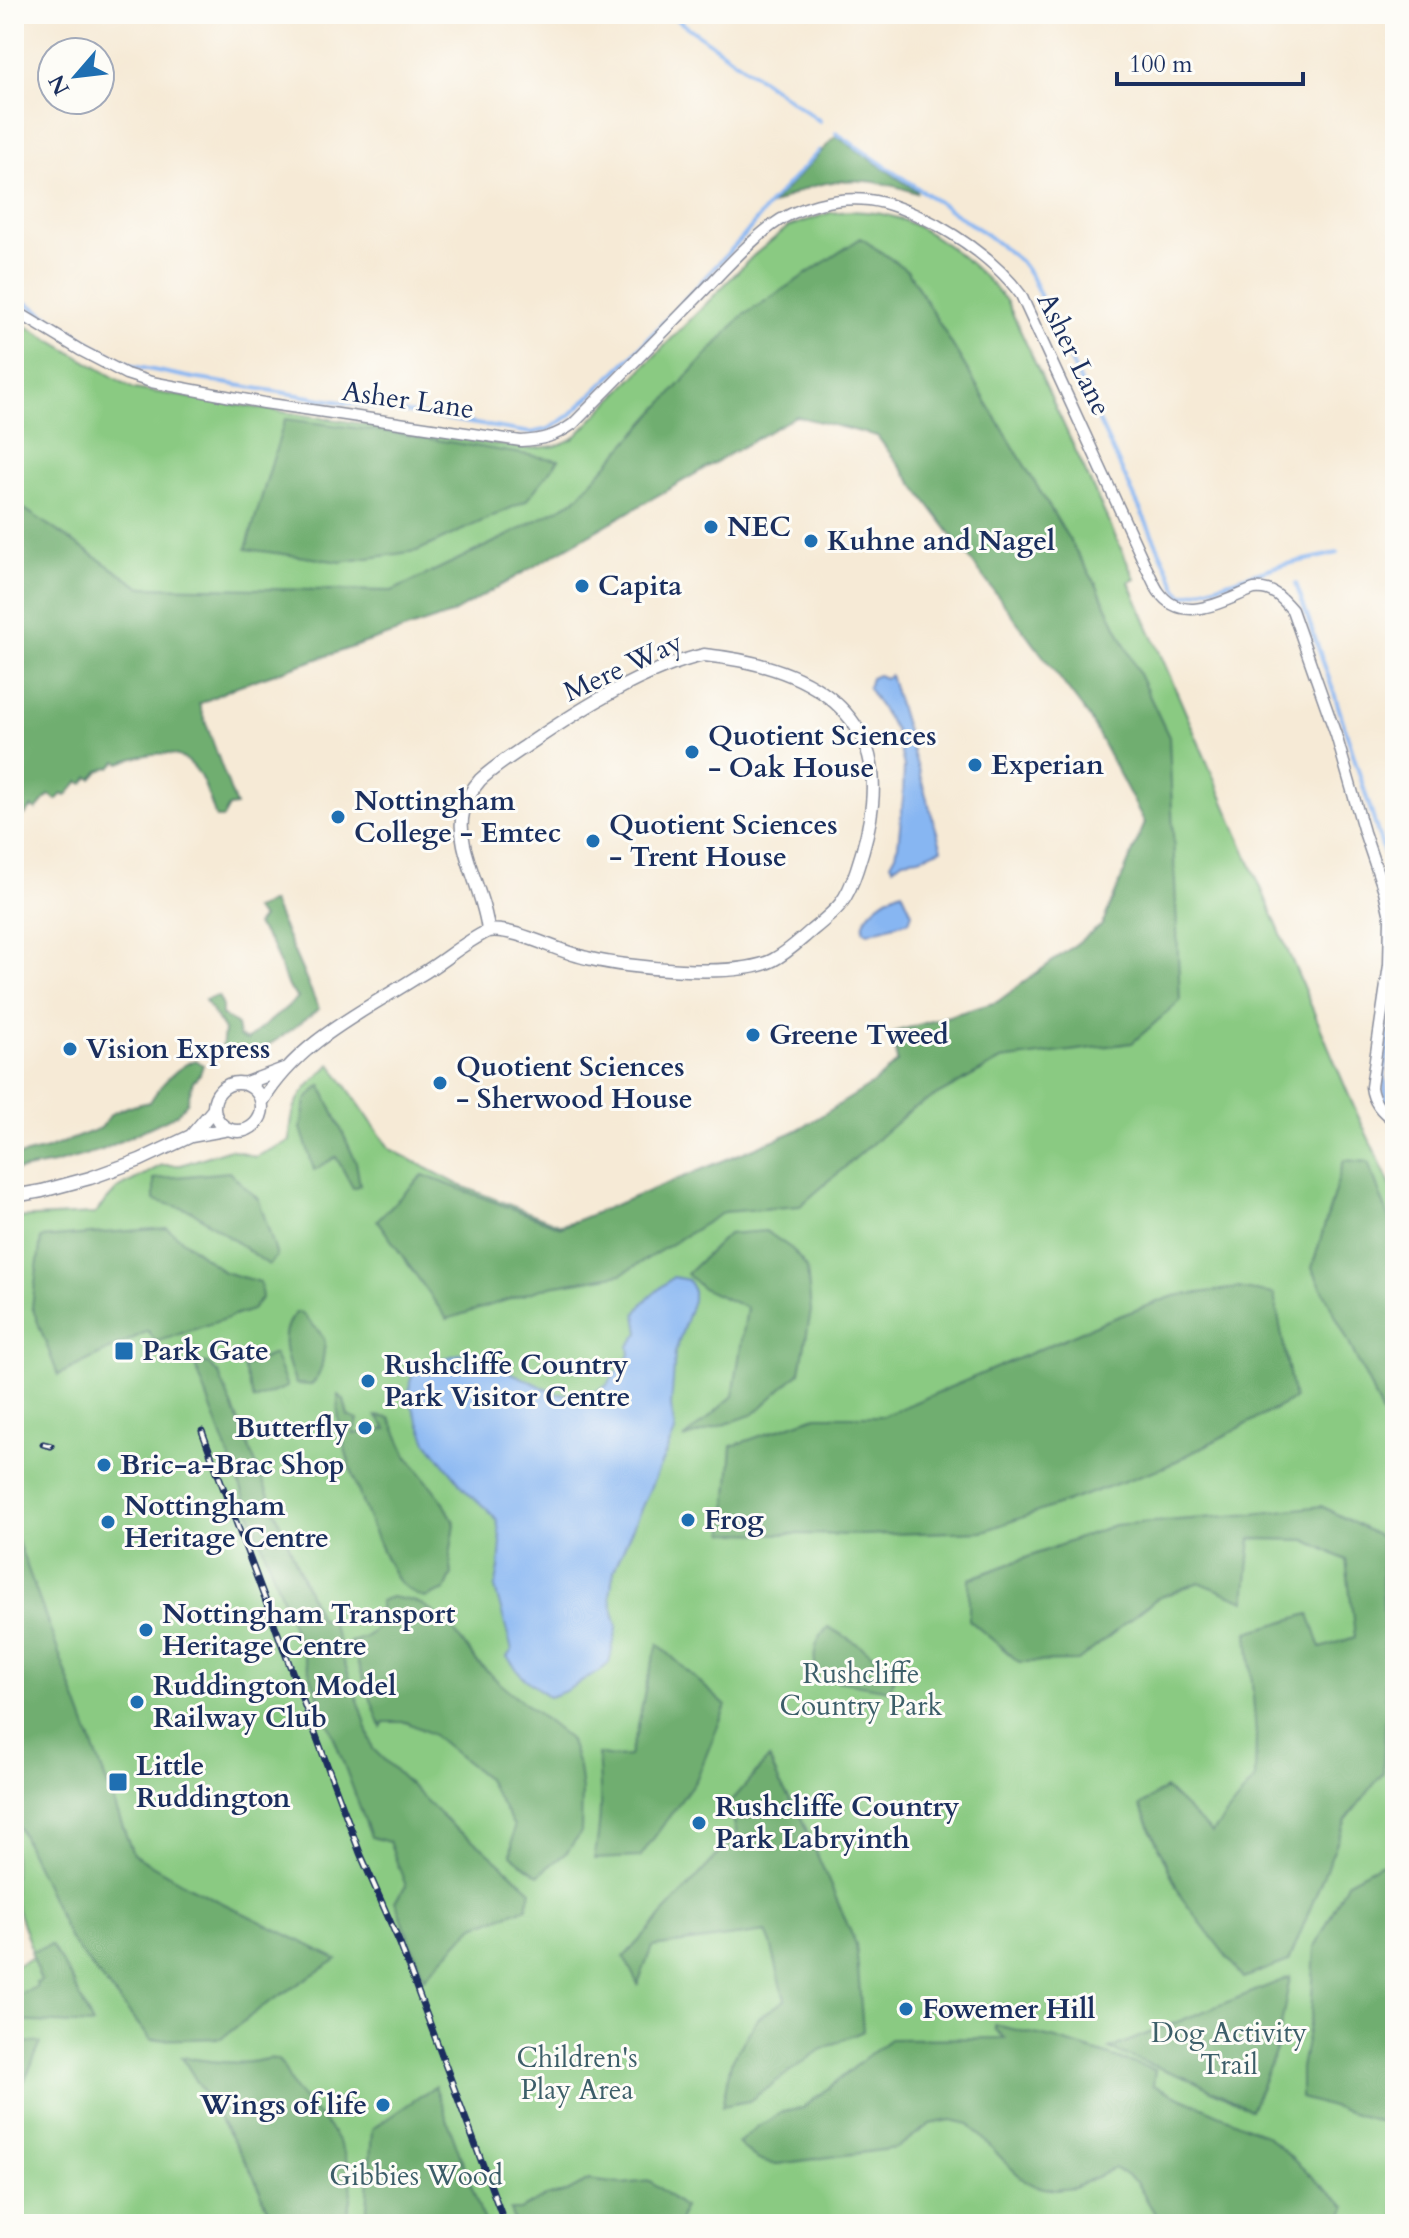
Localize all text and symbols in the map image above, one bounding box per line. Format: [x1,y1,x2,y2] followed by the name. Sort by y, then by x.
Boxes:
[36,36,116,116] north arrow
[1117,36,1303,86] scale bar
[1129,48,1193,81] text: 100 m
[41,69,77,100] text: N
[1028,286,1120,422] street label: Asher Lane
[340,372,476,428] street label: Asher Lane
[727,508,791,546] place label: NEC
[702,518,720,536] marker: NEC
[827,522,1055,560] place label: Kuhne and Nagel
[802,532,820,550] marker: Kuhne and Nagel
[598,567,682,605] place label: Capita
[573,577,591,595] marker: Capita
[557,623,689,711] street label: Mere Way
[708,717,937,787] place label: Quotient Sciences - Oak House
[683,743,701,761] marker: Quotient Sciences - Oak House
[991,746,1104,784] place label: Experian
[966,756,984,774] marker: Experian
[354,782,561,852] place label: Nottingham College - Emtec
[609,806,838,876] place label: Quotient Sciences - Trent House
[329,808,347,826] marker: Nottingham College - Emtec
[584,832,602,850] marker: Quotient Sciences - Trent House
[769,1016,949,1054] place label: Greene Tweed
[744,1026,762,1044] marker: Greene Tweed
[86,1030,270,1068] place label: Vision Express
[61,1040,79,1058] marker: Vision Express
[456,1048,693,1118] place label: Quotient Sciences - Sherwood House
[431,1074,449,1092] marker: Quotient Sciences - Sherwood House
[142,1332,269,1370] place label: Park Gate
[113,1340,135,1362] marker: Park Gate
[384,1346,630,1416] place label: Rushcliffe Country Park Visitor Centre
[359,1372,377,1390] marker: Rushcliffe Country Park Visitor Centre
[235,1409,349,1447] place label: Butterfly
[356,1419,374,1437] marker: Butterfly
[120,1446,345,1484] place label: Bric-a-Brac Shop
[95,1456,113,1474] marker: Bric-a-Brac Shop
[124,1487,329,1557] place label: Nottingham Heritage Centre
[704,1501,764,1539] place label: Frog
[679,1511,697,1529] marker: Frog
[99,1513,117,1531] marker: Nottingham Heritage Centre
[162,1595,456,1665] place label: Nottingham Transport Heritage Centre
[137,1621,155,1639] marker: Nottingham Transport Heritage Centre
[779,1655,943,1725] park label: Rushcliffe Country Park
[153,1667,396,1737] place label: Ruddington Model Railway Club
[128,1693,146,1711] marker: Ruddington Model Railway Club
[136,1747,290,1817] place label: Little Ruddington
[107,1771,129,1793] marker: Little Ruddington
[715,1788,960,1858] place label: Rushcliffe Country Park Labryinth
[690,1814,708,1832] marker: Rushcliffe Country Park Labryinth
[922,1990,1096,2028] place label: Fowemer Hill
[897,2000,915,2018] marker: Fowemer Hill
[1151,2014,1307,2084] park label: Dog Activity Trail
[516,2039,638,2109] park label: Children's Play Area
[199,2086,367,2124] place label: Wings of life
[374,2096,392,2114] marker: Wings of life
[329,2157,503,2195] park label: Gibbies Wood

